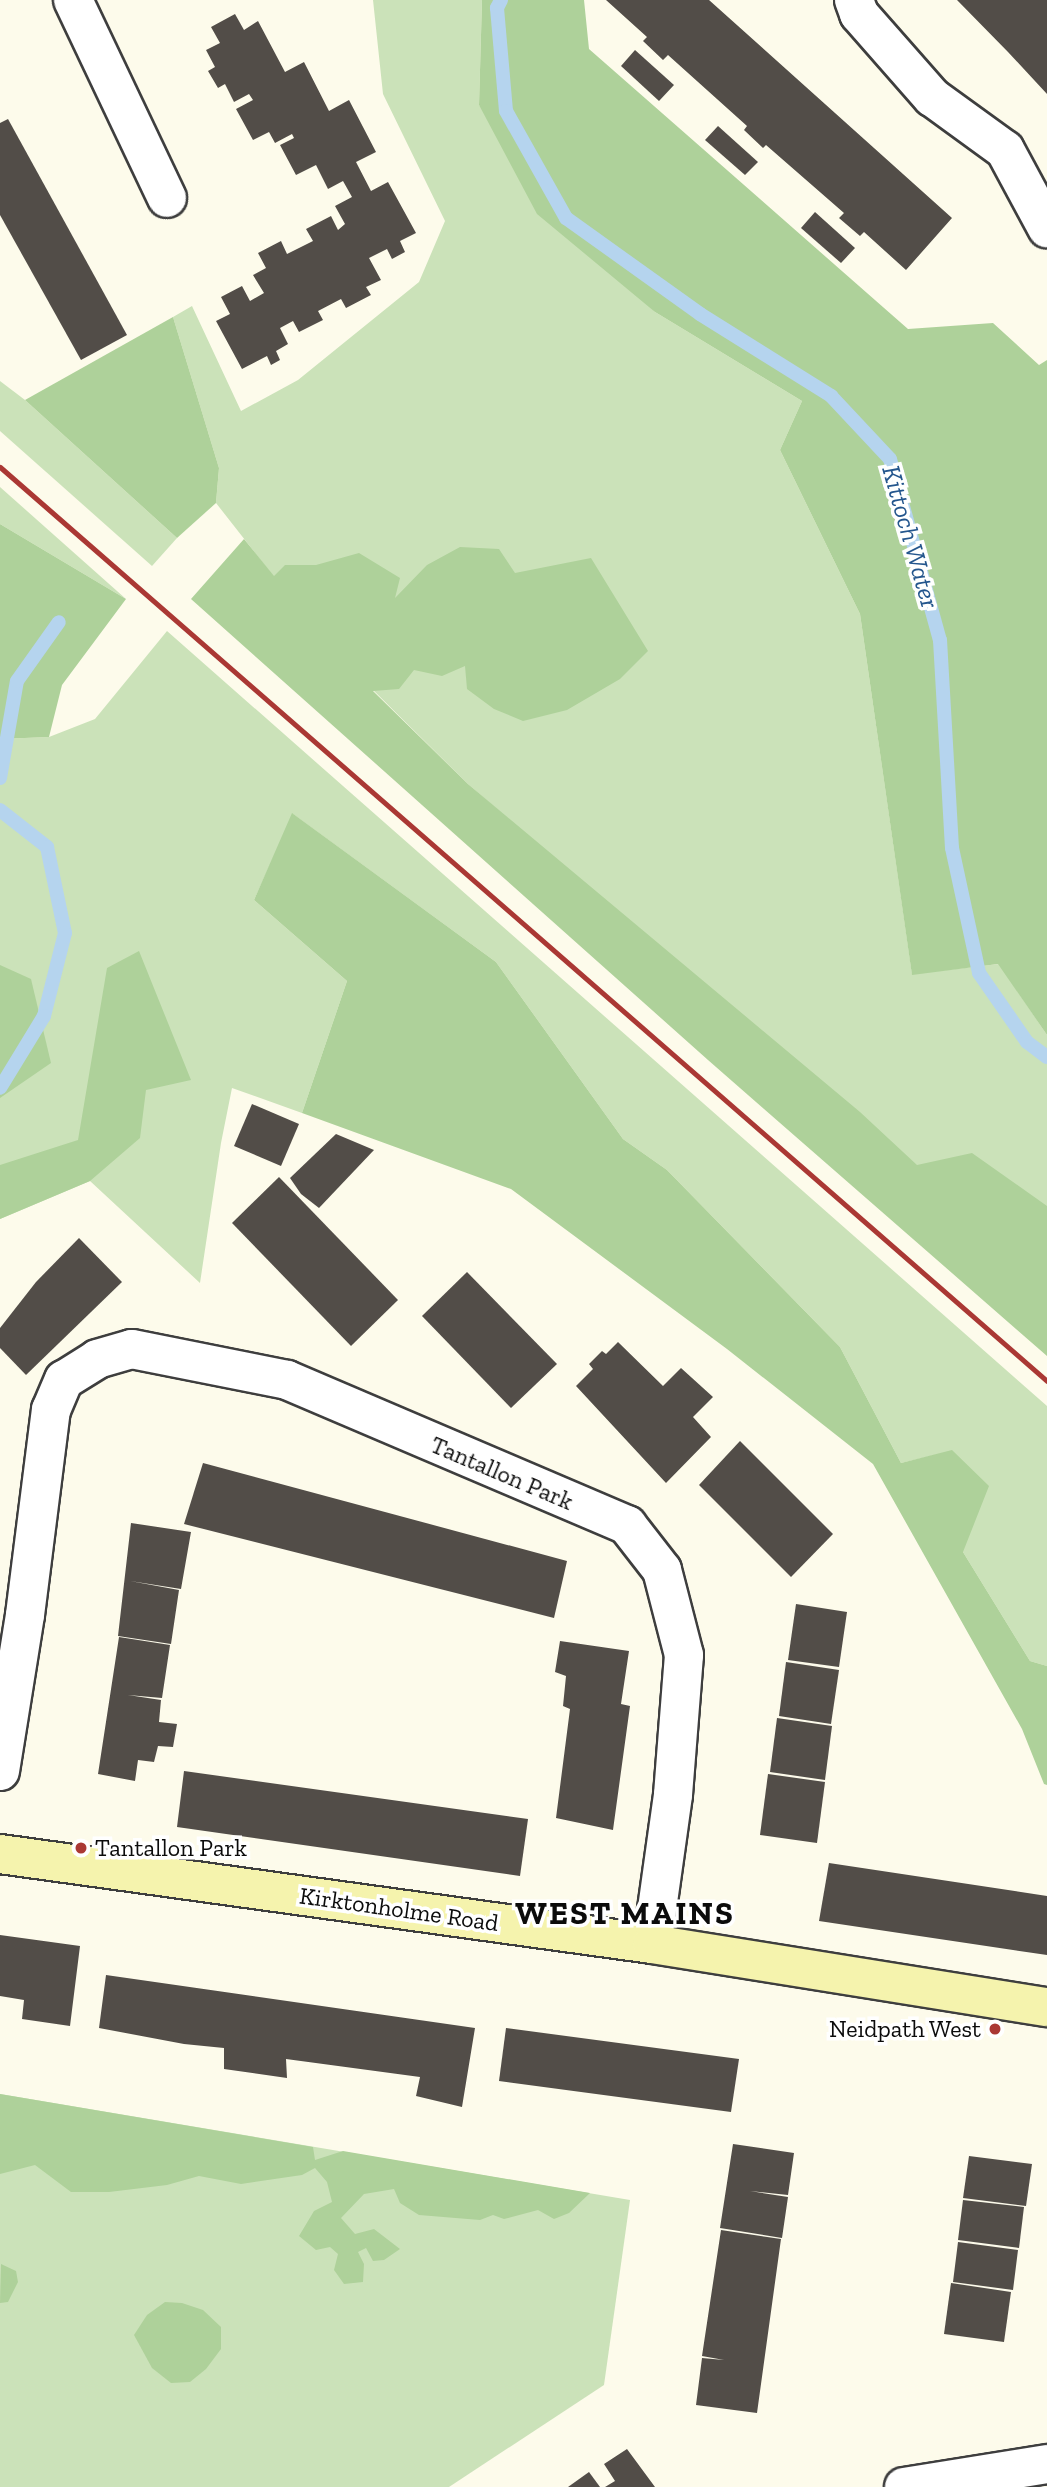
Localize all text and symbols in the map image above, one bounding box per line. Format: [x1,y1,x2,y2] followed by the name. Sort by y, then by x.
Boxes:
[875,461,945,613] water label: Kittoch Water
[426,1430,578,1516] street label: Tantallon Park
[95,1834,247,1862] place label: Tantallon Park
[73,1840,89,1856] marker: Tantallon Park
[298,1881,500,1937] street label: Kirktonholme Road
[517,1894,733,1932] district label: WEST MAINS
[828,2015,981,2043] place label: Neidpath West
[987,2021,1003,2037] marker: Neidpath West

